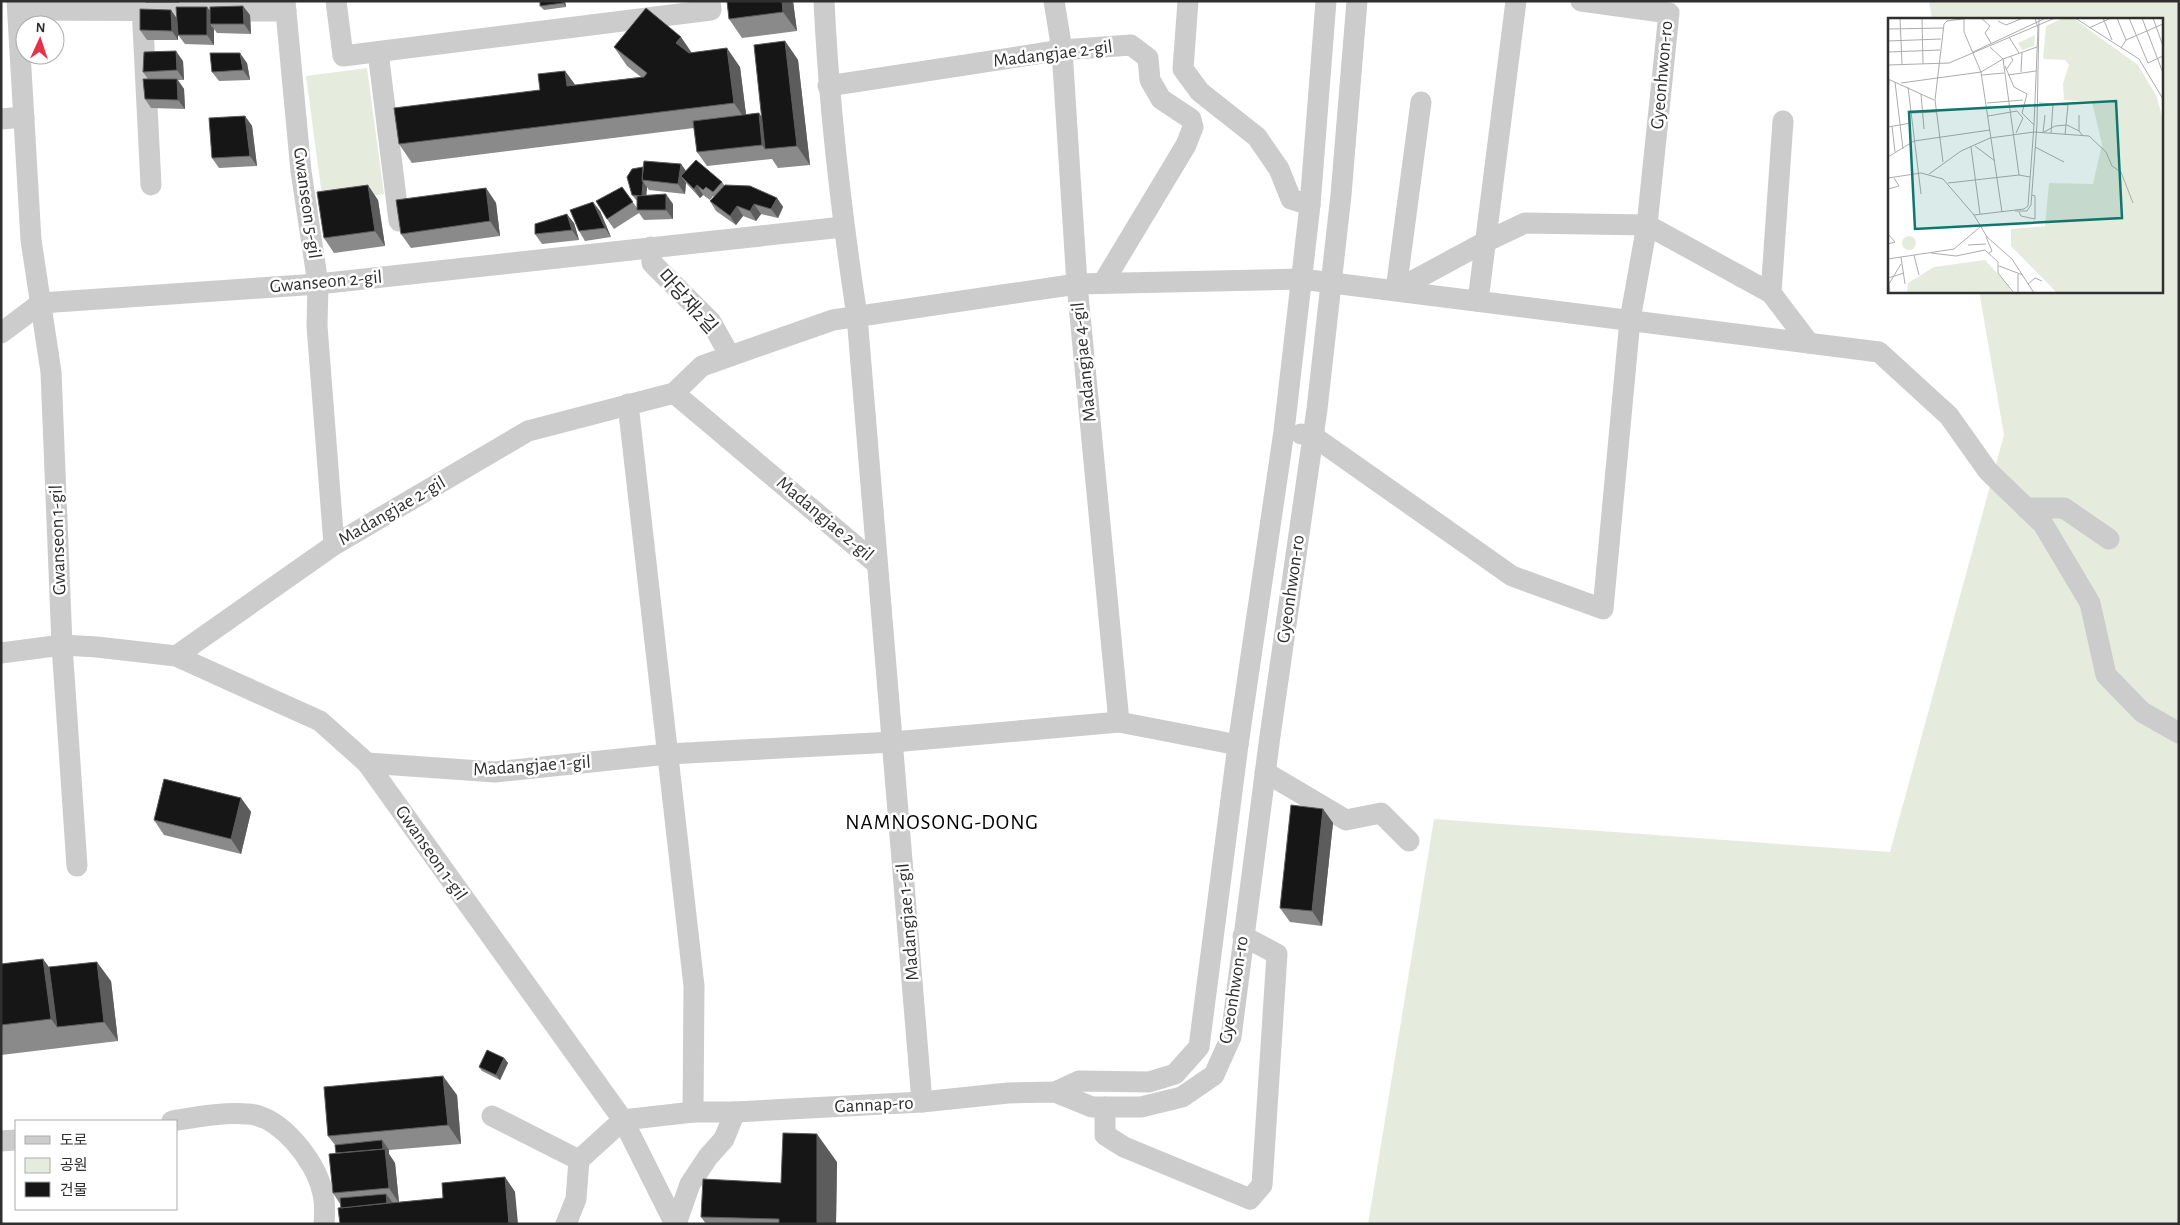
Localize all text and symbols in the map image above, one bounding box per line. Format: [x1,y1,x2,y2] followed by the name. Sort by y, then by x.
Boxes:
[15,15,65,65] north arrow
[1888,18,2162,292] inset map
[1648,20,1676,130] street label: Gyeonhwon-ro
[35,21,46,35] text: N
[992,37,1114,71] street label: Madangjae 2-gil
[290,146,324,260] street label: Gwanseon 5-gil
[654,266,721,338] street label: 마당재2길
[269,268,383,296] street label: Gwanseon 2-gil
[1068,301,1100,423] street label: Madangjae 4-gil
[335,473,449,549] street label: Madangjae 2-gil
[773,473,877,565] street label: Madangjae 2-gil
[47,484,69,596] street label: Gwanseon 1-gil
[1274,534,1308,644] street label: Gyeonhwon-ro
[472,752,592,780] street label: Madangjae 1-gil
[391,802,471,904] street label: Gwanseon 1-gil
[845,812,1039,833] district label: NAMNOSONG-DONG
[893,862,923,982] street label: Madangjae 1-gil
[1216,935,1252,1045] street label: Gyeonhwon-ro
[834,1093,914,1117] street label: Gannap-ro
[15,1120,178,1210] legend
[60,1133,88,1148] text: 도로
[60,1157,88,1173] text: 공원
[60,1182,88,1198] text: 건물

